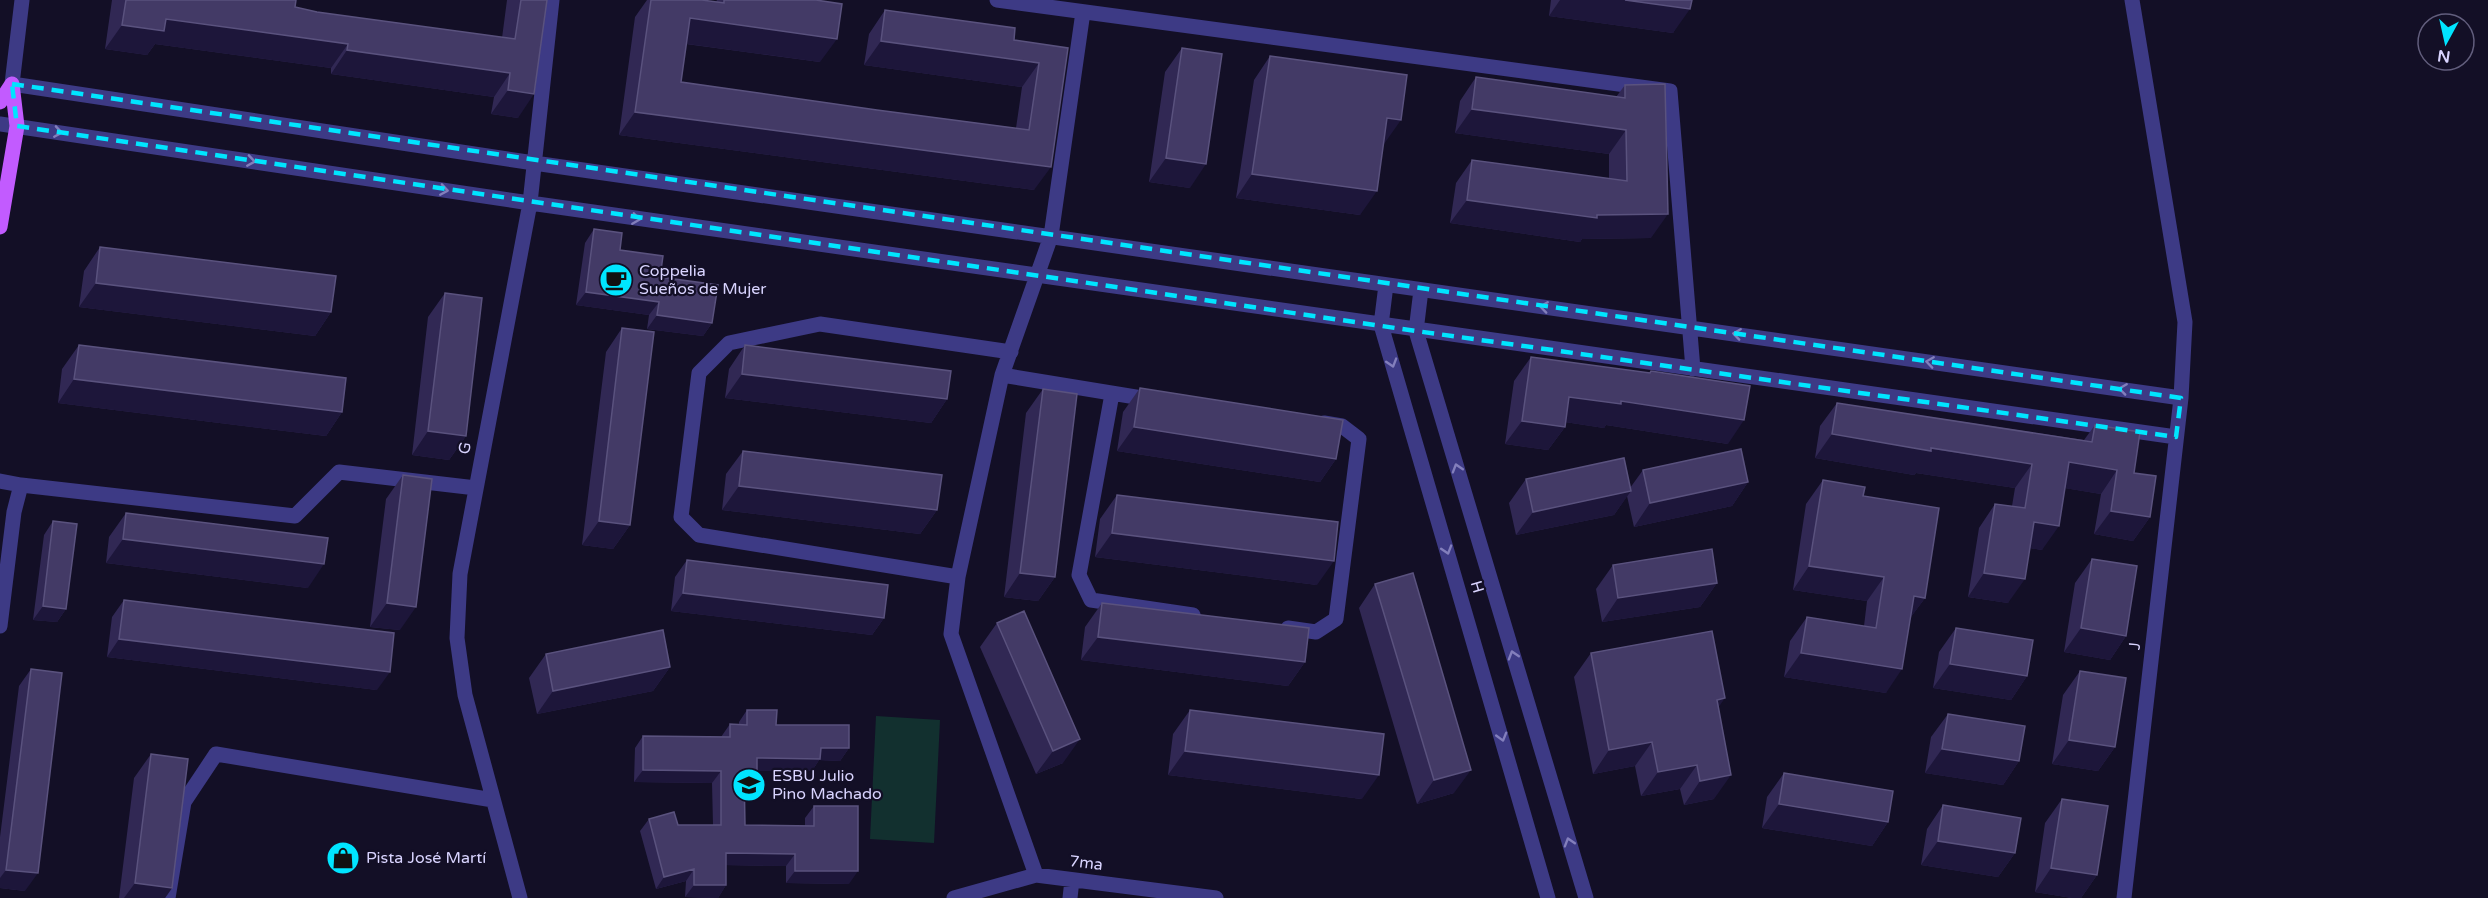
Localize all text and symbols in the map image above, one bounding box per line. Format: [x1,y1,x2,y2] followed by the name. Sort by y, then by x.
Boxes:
[2416,12,2476,72] north arrow
[2436,45,2452,67] text: N
[53,126,63,138] one-way arrow
[246,155,255,167] one-way arrow
[439,184,448,196] one-way arrow
[632,212,641,224] one-way arrow
[639,261,767,299] place label: Coppelia Sueños de Mujer
[598,262,634,298] cafe icon: Coppelia Sueños de Mujer
[1539,302,1548,314] one-way arrow
[1732,329,1742,341] one-way arrow
[1925,356,1935,368] one-way arrow
[1385,357,1397,368] one-way arrow
[2118,384,2128,396] one-way arrow
[454,440,476,456] street label: G
[1452,463,1464,474] one-way arrow
[1440,544,1452,555] one-way arrow
[1466,578,1488,596] street label: H
[2125,641,2145,651] street label: J
[1508,650,1520,661] one-way arrow
[1495,731,1507,742] one-way arrow
[772,766,882,804] place label: ESBU Julio Pino Machado
[731,767,767,803] school or university icon: ESBU Julio Pino Machado
[1564,837,1576,848] one-way arrow
[325,840,361,876] shop icon: Pista José Martí
[366,848,486,868] place label: Pista José Martí
[1068,851,1104,875] street label: 7ma

